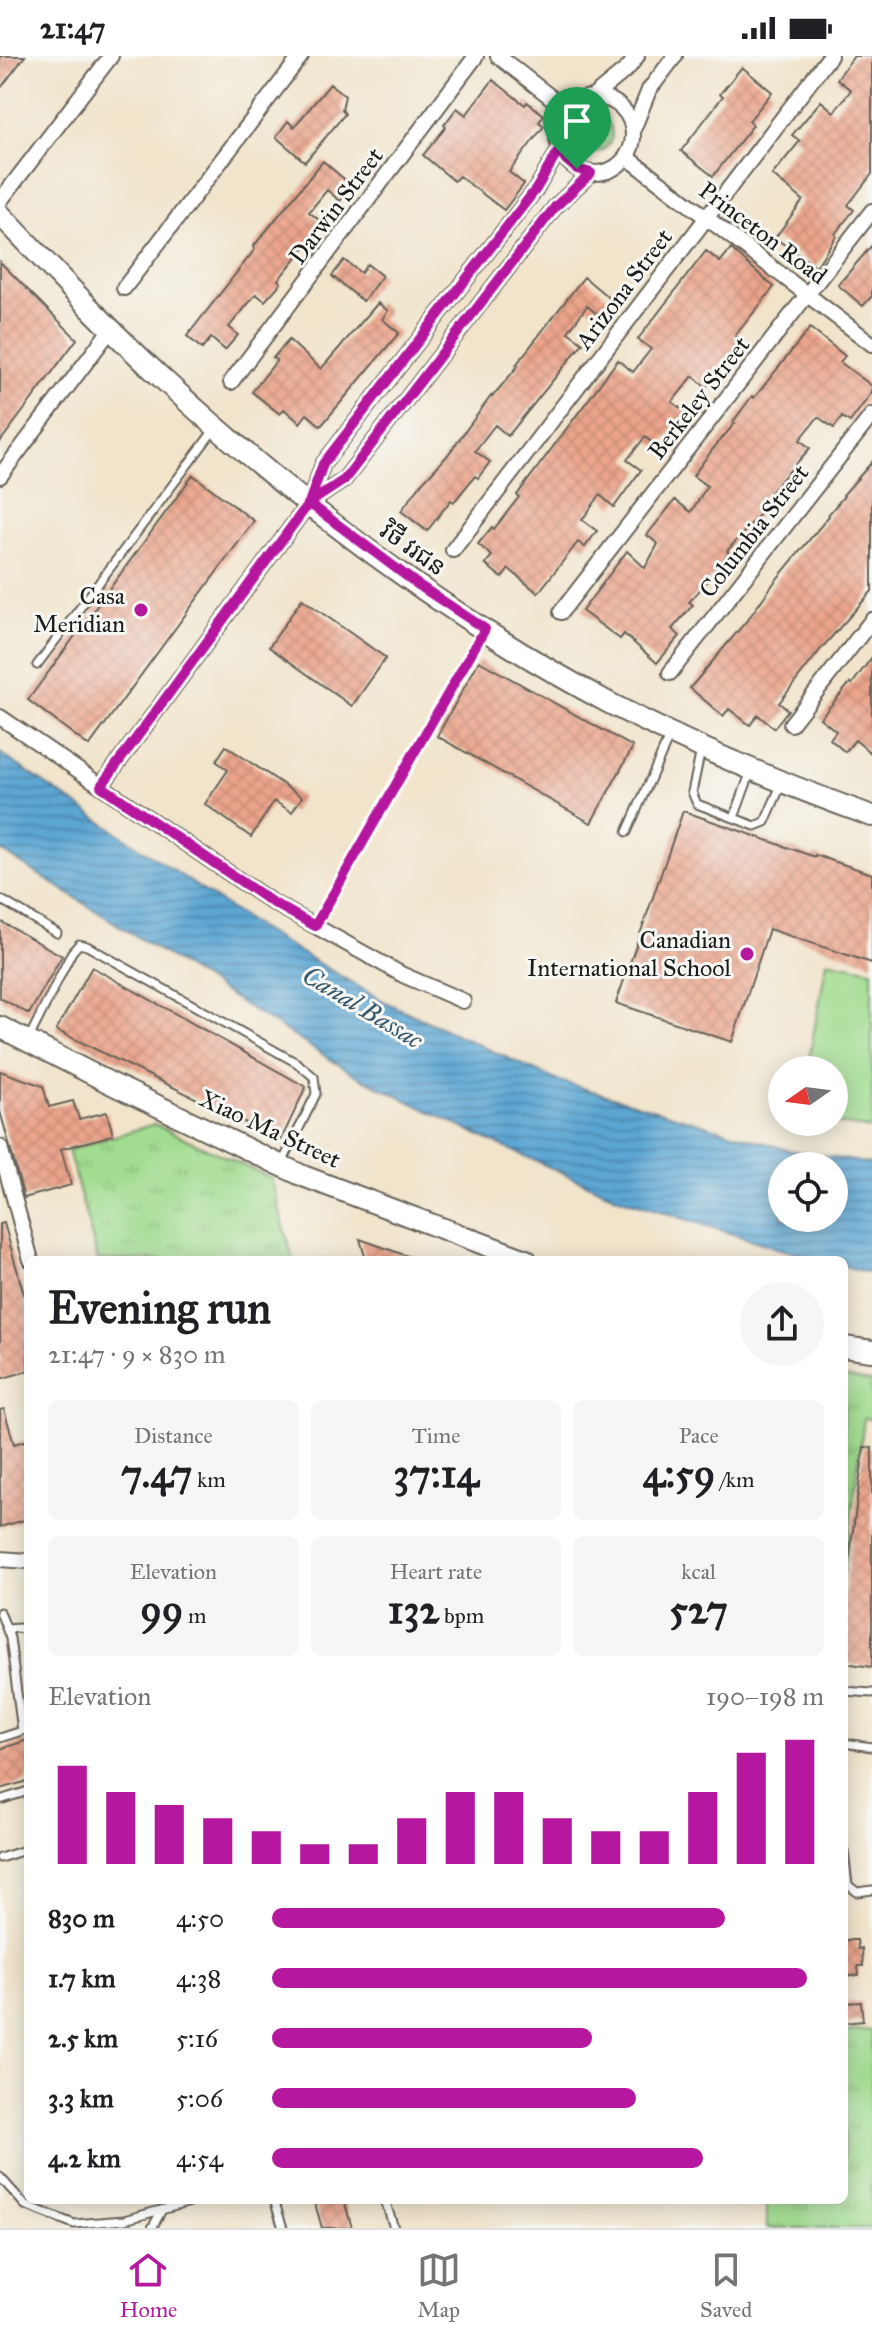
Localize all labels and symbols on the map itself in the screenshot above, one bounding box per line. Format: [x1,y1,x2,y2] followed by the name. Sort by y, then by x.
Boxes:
[543,87,611,169] pin
[282,141,390,270] street label: Darwin Street
[693,175,833,291] street label: Princeton Road
[568,222,679,356] street label: Arizona Street
[642,330,757,466] street label: Berkeley Street
[693,458,816,604] street label: Columbia Street
[374,515,452,582] street label: វិថី វរជន
[33,581,126,639] place label: Casa Meridian
[132,601,150,619] marker: Casa Meridian
[527,925,732,983] place label: Canadian International School
[738,945,756,963] marker: Canadian International School
[297,959,430,1056] water label: Canal Bassac
[768,1056,848,1136] north arrow
[195,1083,346,1175] street label: Xiao Ma Street

